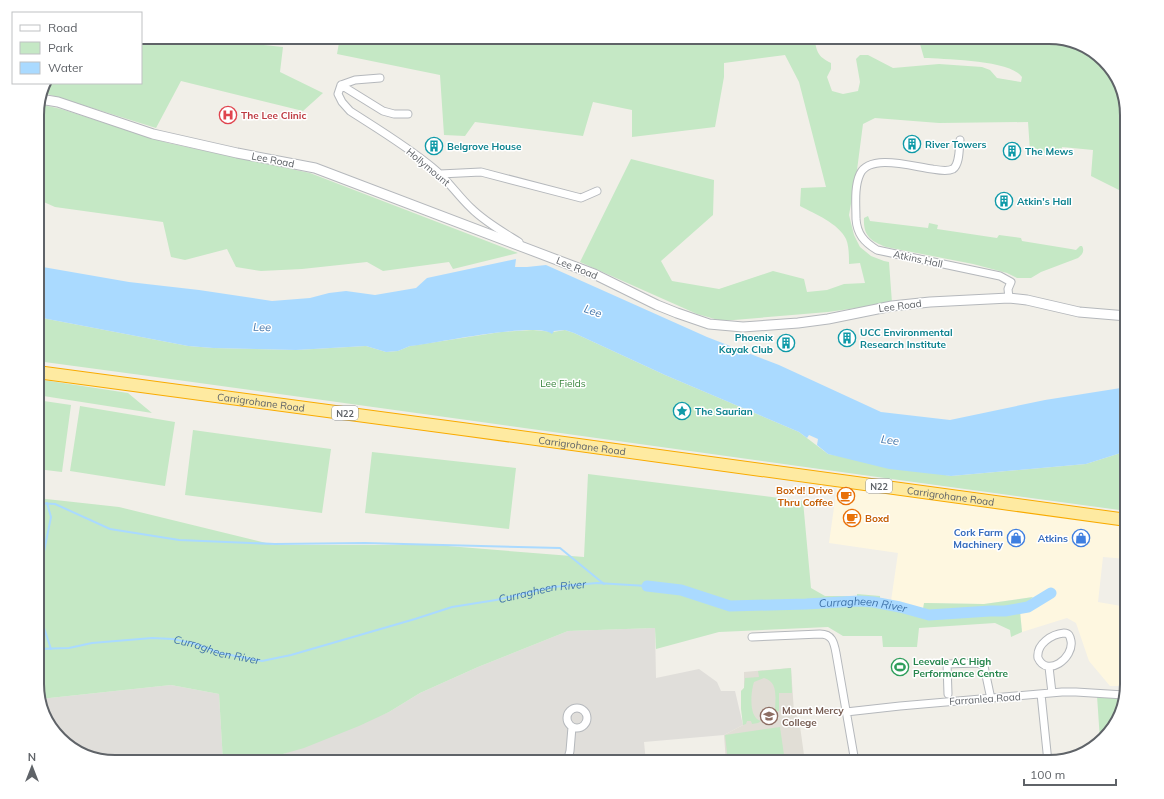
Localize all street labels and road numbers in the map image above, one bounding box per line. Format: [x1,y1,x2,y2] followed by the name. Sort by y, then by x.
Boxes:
[403,145,453,189] street label: Hollymount
[250,149,296,171] street label: Lee Road
[892,247,944,271] street label: Atkins Hall
[554,254,600,282] street label: Lee Road
[878,297,922,315] street label: Lee Road
[216,390,305,414] street label: Carrigrohane Road
[332,406,358,420] road number: N22
[538,433,627,458] street label: Carrigrohane Road
[866,479,892,493] road number: N22
[906,483,995,508] street label: Carrigrohane Road
[949,690,1021,708] street label: Farranlea Road

